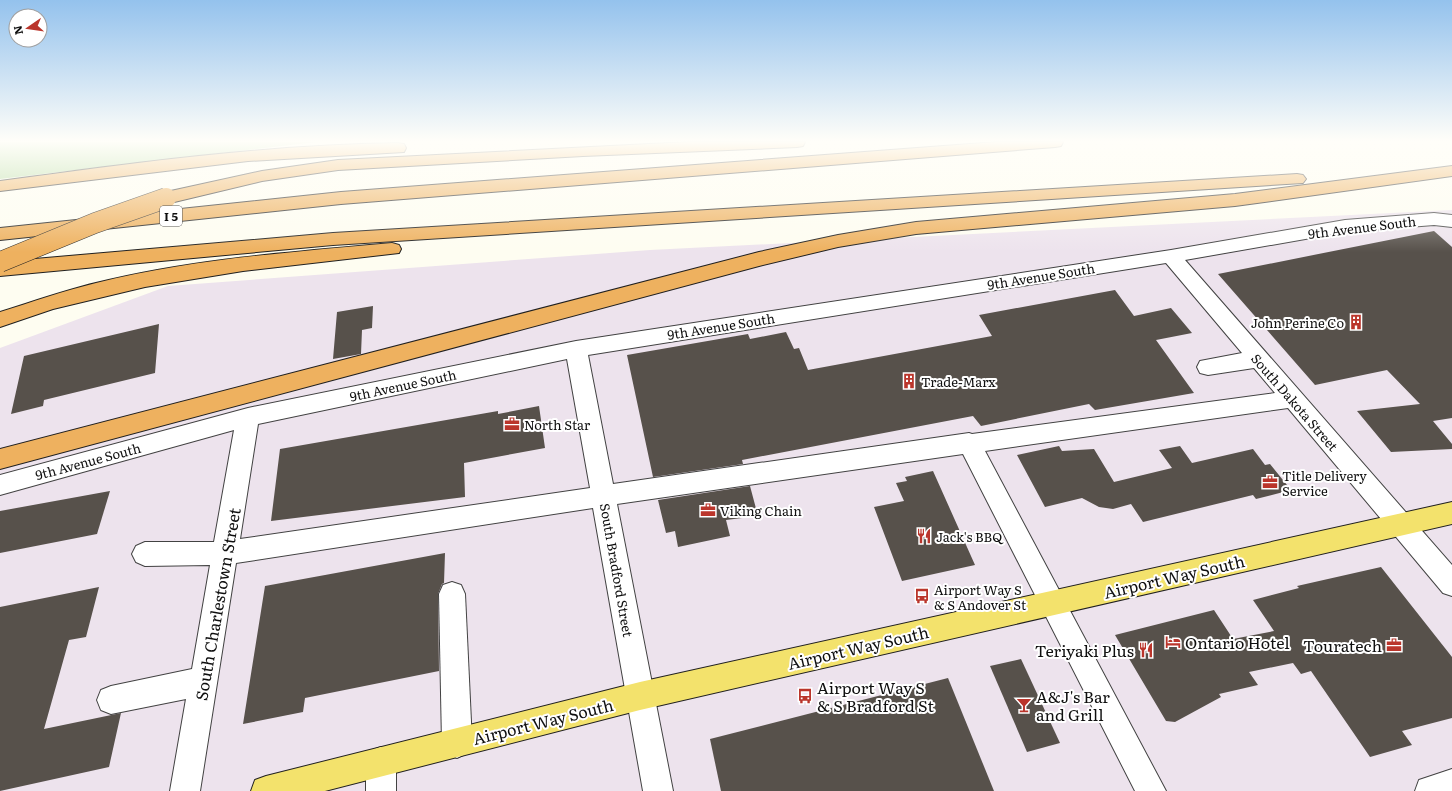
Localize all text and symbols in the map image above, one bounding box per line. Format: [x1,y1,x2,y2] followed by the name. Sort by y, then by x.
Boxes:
[8,8,48,48] north arrow
[8,24,26,37] text: N
[160,206,182,226] road number: I 5
[1307,211,1417,243] street label: 9th Avenue South
[986,258,1096,294] street label: 9th Avenue South
[666,308,776,344] street label: 9th Avenue South
[1251,313,1344,332] place label: John Perine Co
[1347,313,1365,331] building icon: John Perine Co
[1247,349,1343,455] street label: South Dakota Street
[348,364,458,406] street label: 9th Avenue South
[900,372,918,390] building icon: Trade-Marx
[921,372,996,391] place label: Trade-Marx
[503,415,521,433] office icon: North Star
[524,415,591,434] place label: North Star
[33,438,143,484] street label: 9th Avenue South
[1282,466,1367,500] place label: Title Delivery Service
[1261,473,1279,491] office icon: Title Delivery Service
[699,501,717,519] office icon: Viking Chain
[720,501,802,520] place label: Viking Chain
[596,502,638,639] street label: South Bradford Street
[188,505,246,702] street label: South Charlestown Street
[915,527,933,545] restaurant icon: Jack's BBQ
[936,527,1004,546] place label: Jack's BBQ
[1101,548,1247,604] street label: Airport Way South
[934,580,1027,614] place label: Airport Way S & S Andover St
[913,587,931,605] bus stop icon: Airport Way S & S Andover St
[785,619,931,675] street label: Airport Way South
[1185,630,1290,654] place label: Ontario Hotel
[1164,633,1182,651] hotel icon: Ontario Hotel
[1303,633,1382,657] place label: Touratech
[1385,636,1403,654] office icon: Touratech
[1035,638,1134,662] place label: Teriyaki Plus
[1137,641,1155,659] restaurant icon: Teriyaki Plus
[817,675,934,717] place label: Airport Way S & S Bradford St
[1036,684,1110,726] place label: A&J's Bar and Grill
[796,687,814,705] bus stop icon: Airport Way S & S Bradford St
[470,692,616,750] street label: Airport Way South
[1015,696,1033,714] bar icon: A&J's Bar and Grill

